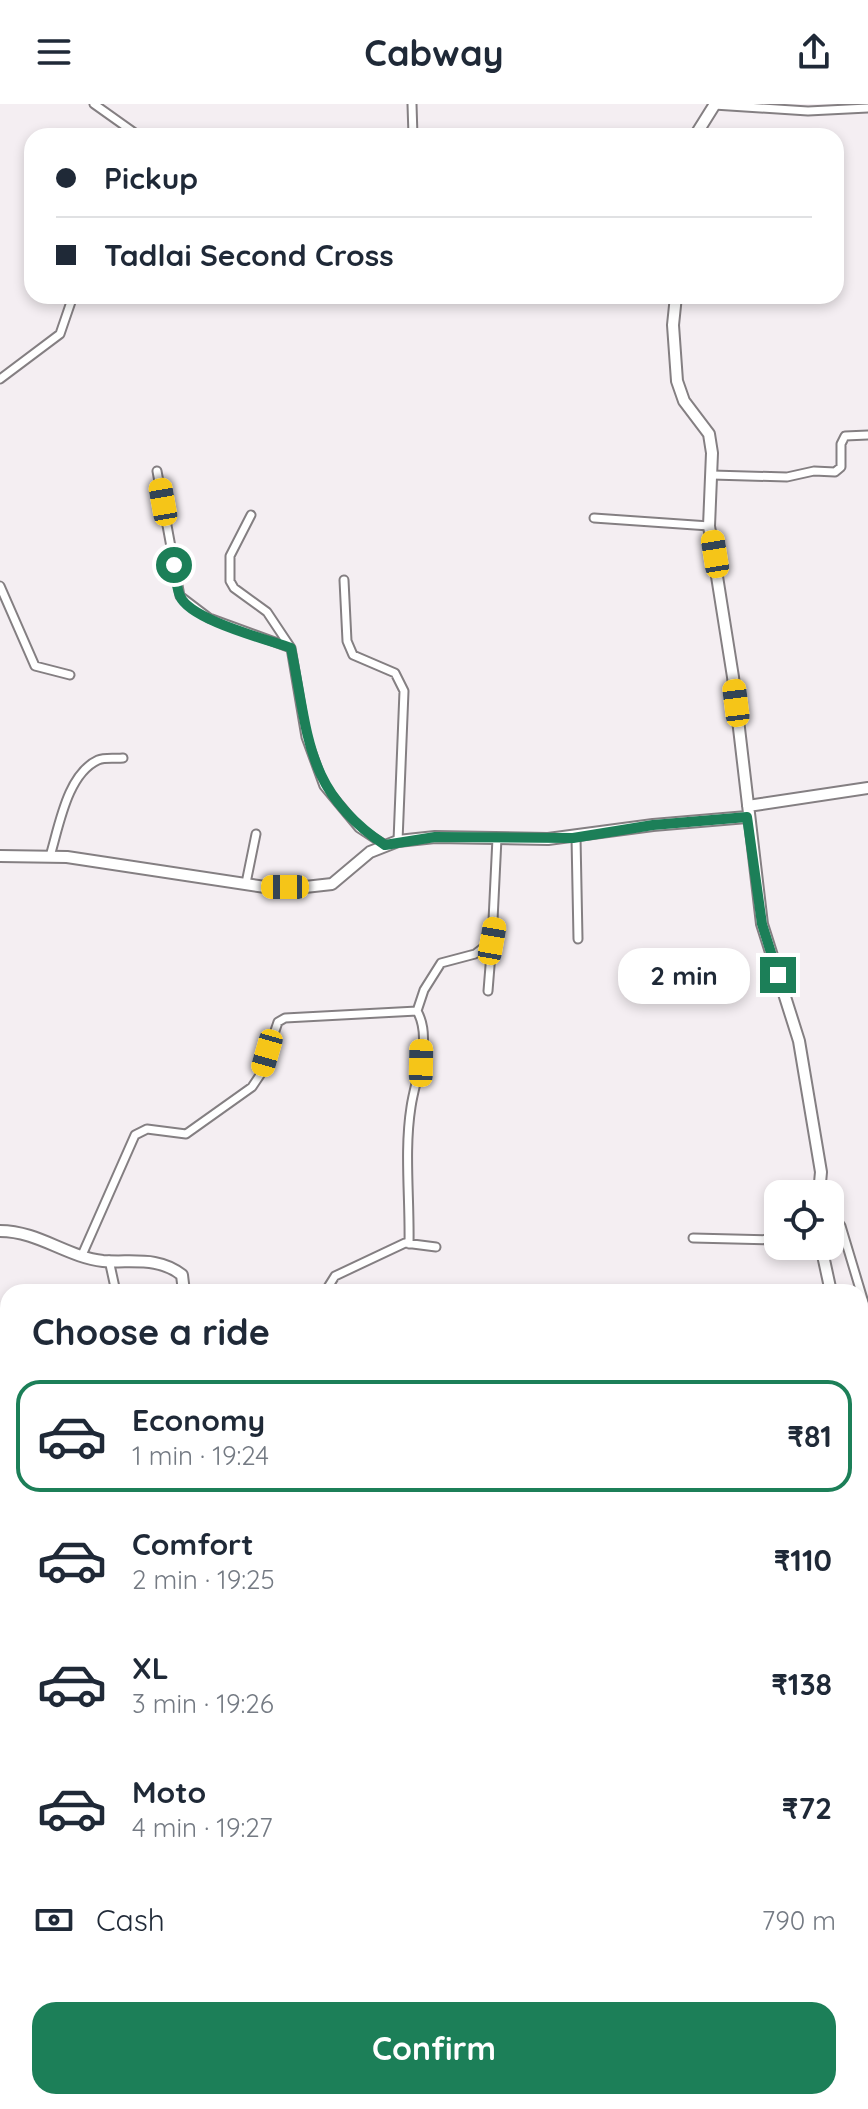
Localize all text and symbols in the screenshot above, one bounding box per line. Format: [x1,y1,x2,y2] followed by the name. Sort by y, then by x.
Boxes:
[32,30,76,74] icon: menu
[364,30,504,75] text: Cabway
[792,30,836,74] icon: share
[104,159,198,197] text: Pickup
[104,236,394,274] text: Tadlai Second Cross
[147,476,179,528] car
[699,528,731,580] car
[156,547,192,583] route start
[721,678,751,728] car
[261,875,309,899] car
[476,915,508,967] car
[618,947,750,1003] callout: 2 min
[760,957,796,993] route end
[650,959,718,992] text: 2 min
[249,1027,285,1079] car
[409,1039,433,1087] car
[764,1180,844,1260] map controls
[764,1180,844,1260] button: locate
[32,1309,270,1354] text: Choose a ride
[36,1400,108,1472] icon: car
[132,1401,265,1439] text: Economy
[787,1417,832,1455] text: ₹81
[132,1439,269,1472] text: 1 min · 19:24
[36,1524,108,1596] icon: car
[132,1525,253,1563] text: Comfort
[774,1541,832,1579] text: ₹110
[132,1563,275,1596] text: 2 min · 19:25
[36,1648,108,1720] icon: car
[132,1649,169,1687] text: XL
[771,1665,832,1703] text: ₹138
[132,1687,274,1720] text: 3 min · 19:26
[36,1772,108,1844] icon: car
[132,1773,206,1811] text: Moto
[782,1789,832,1827] text: ₹72
[132,1811,273,1844] text: 4 min · 19:27
[32,1898,76,1942] icon: cash
[96,1901,165,1939] text: Cash
[762,1904,836,1937] text: 790 m
[32,2002,836,2094] button: Confirm

